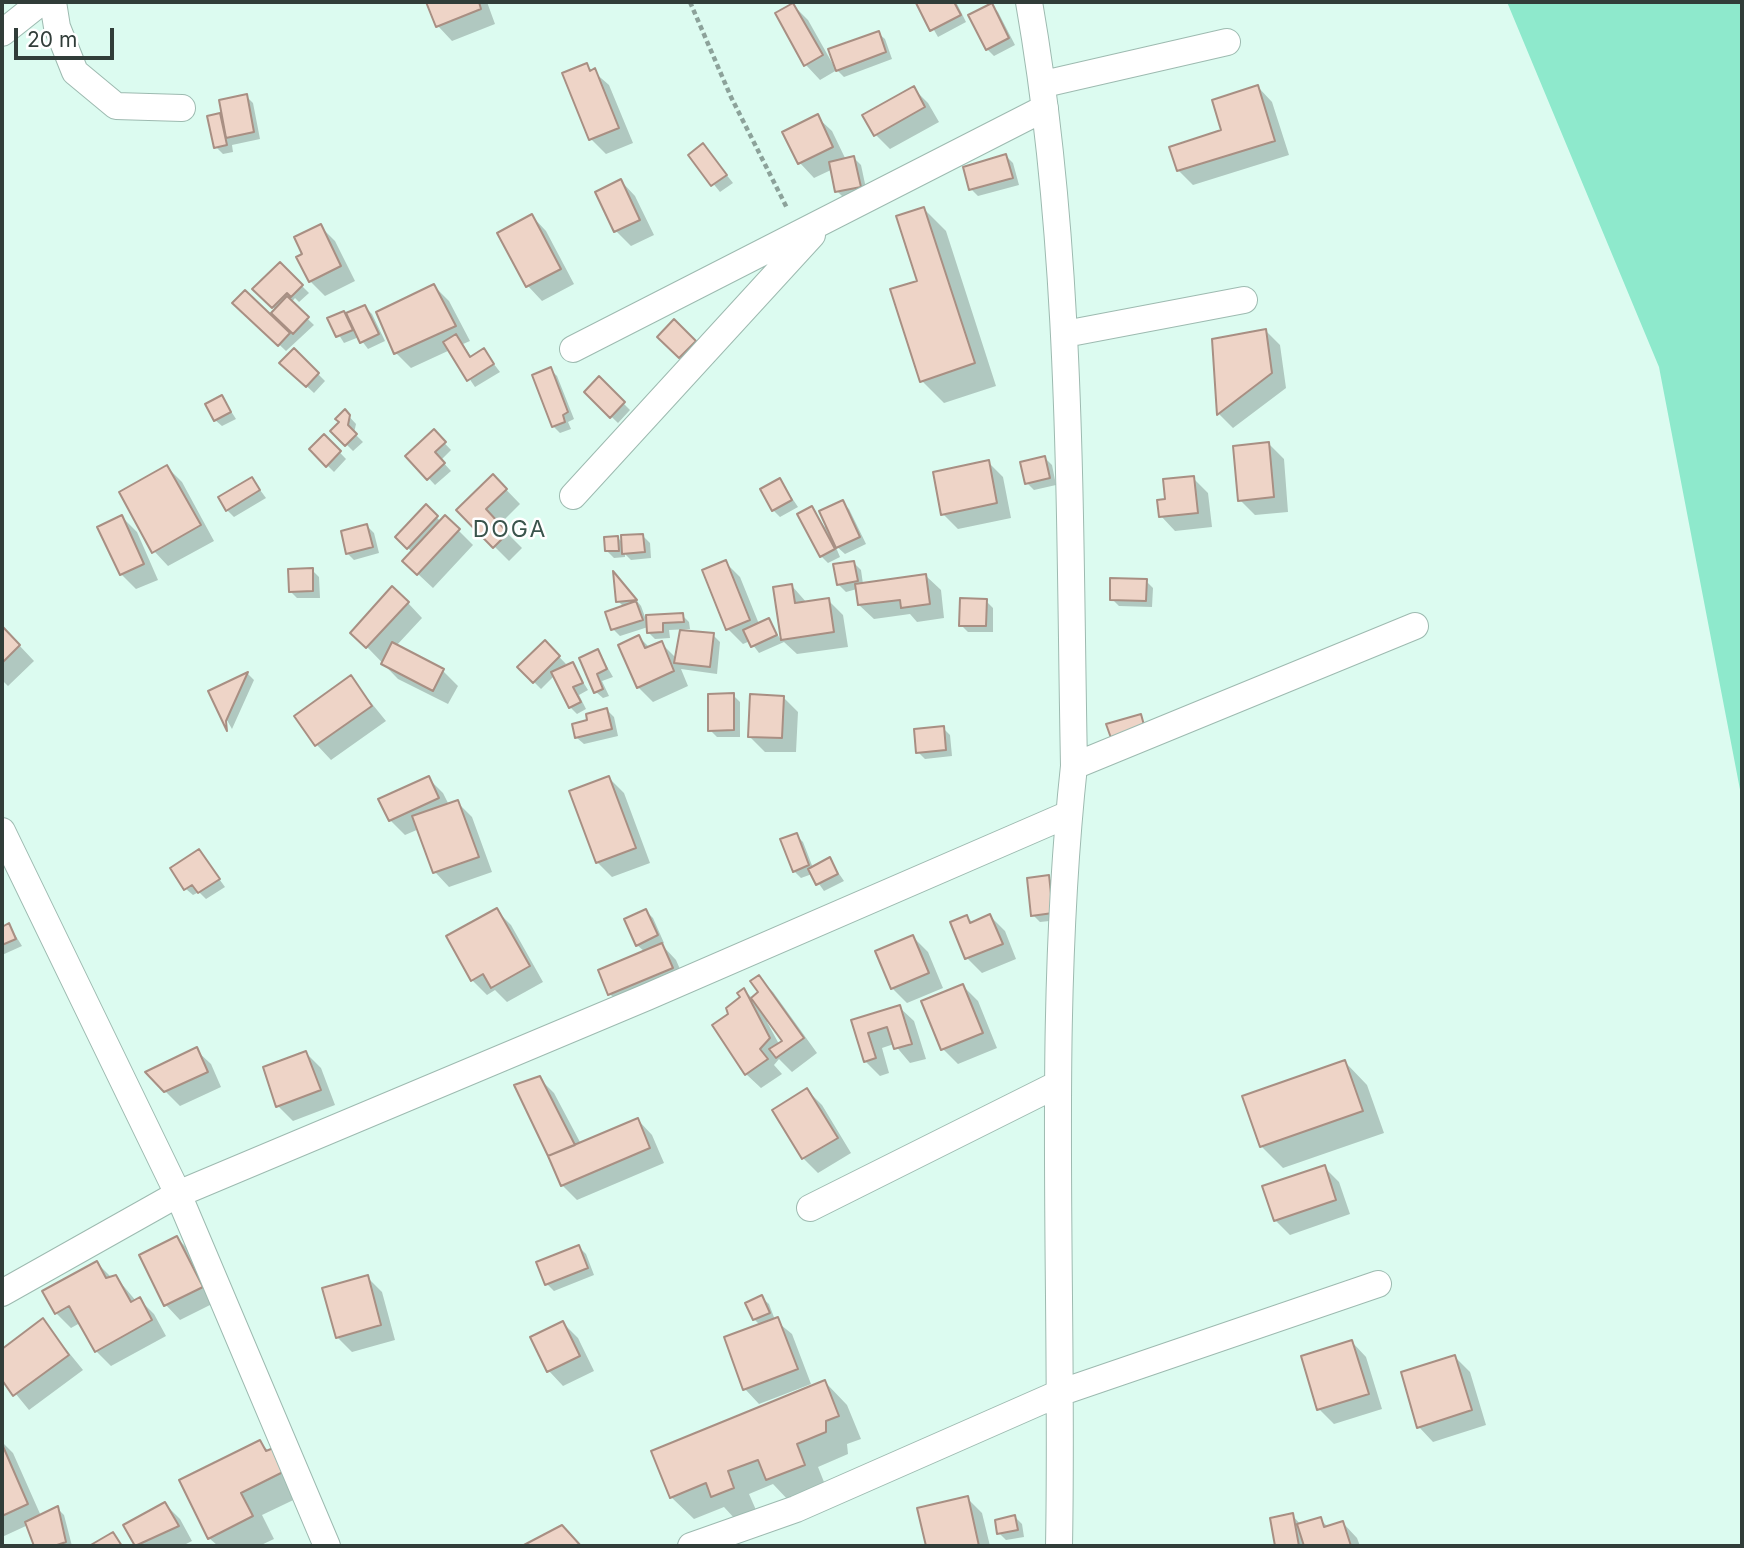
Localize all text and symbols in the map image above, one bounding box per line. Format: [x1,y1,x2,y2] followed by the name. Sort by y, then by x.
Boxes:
[18,14,117,58] scale bar
[27,27,77,52] text: 20 m
[473,516,547,544] district label: DOGA

